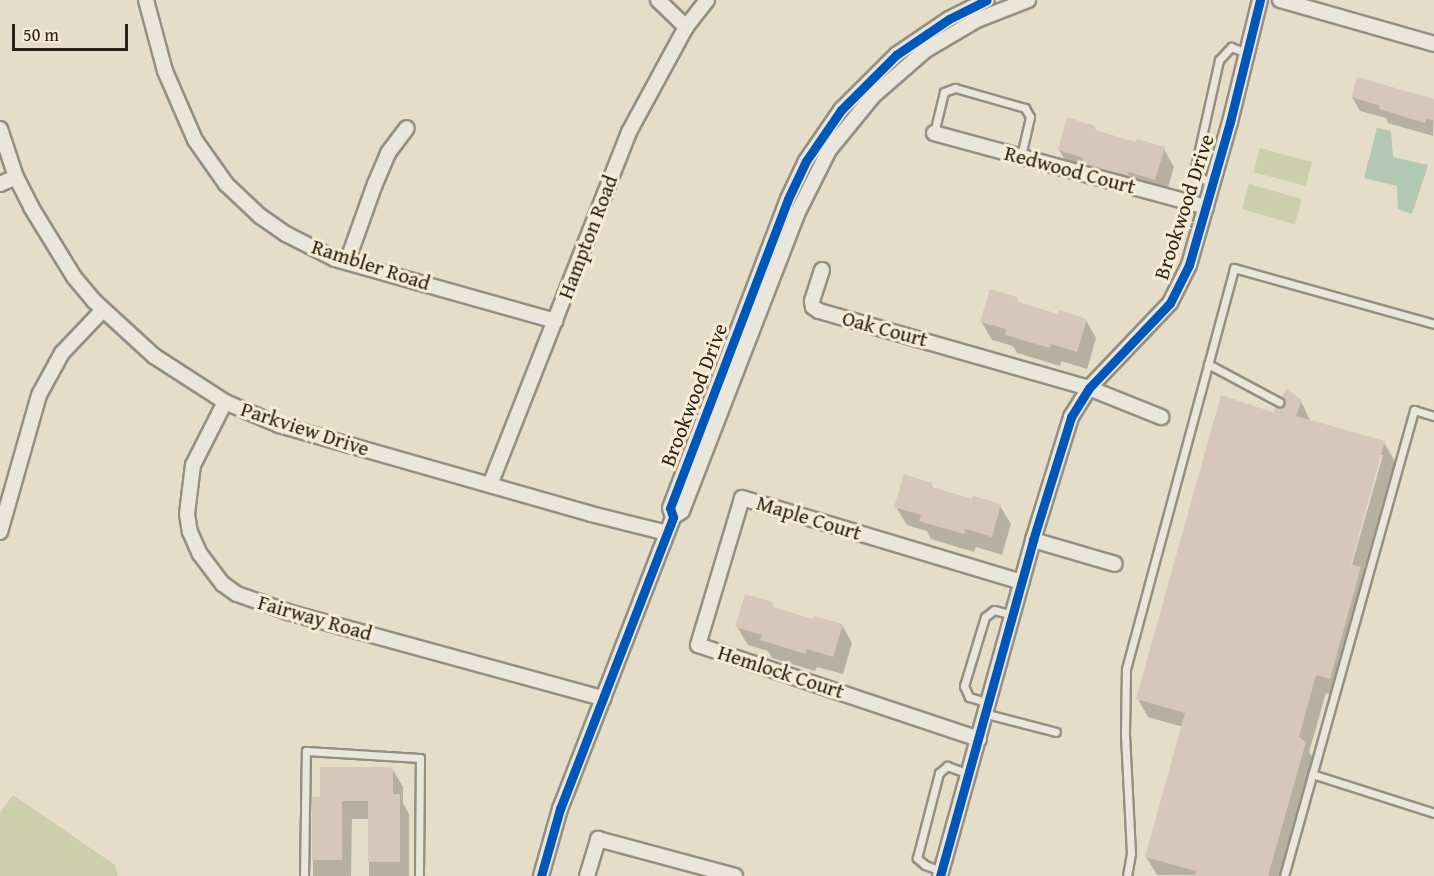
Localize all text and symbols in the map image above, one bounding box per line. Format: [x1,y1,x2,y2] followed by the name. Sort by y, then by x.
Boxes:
[15,12,130,50] scale bar
[23,21,59,48] text: 50 m
[1149,131,1219,283] street label: Brookwood Drive
[1002,140,1138,200] street label: Redwood Court
[553,171,623,303] street label: Hampton Road
[309,234,433,296] street label: Rambler Road
[839,306,931,352] street label: Oak Court
[655,320,733,470] street label: Brookwood Drive
[238,396,372,462] street label: Parkview Drive
[753,490,865,546] street label: Maple Court
[255,590,375,646] street label: Fairway Road
[715,640,847,704] street label: Hemlock Court

